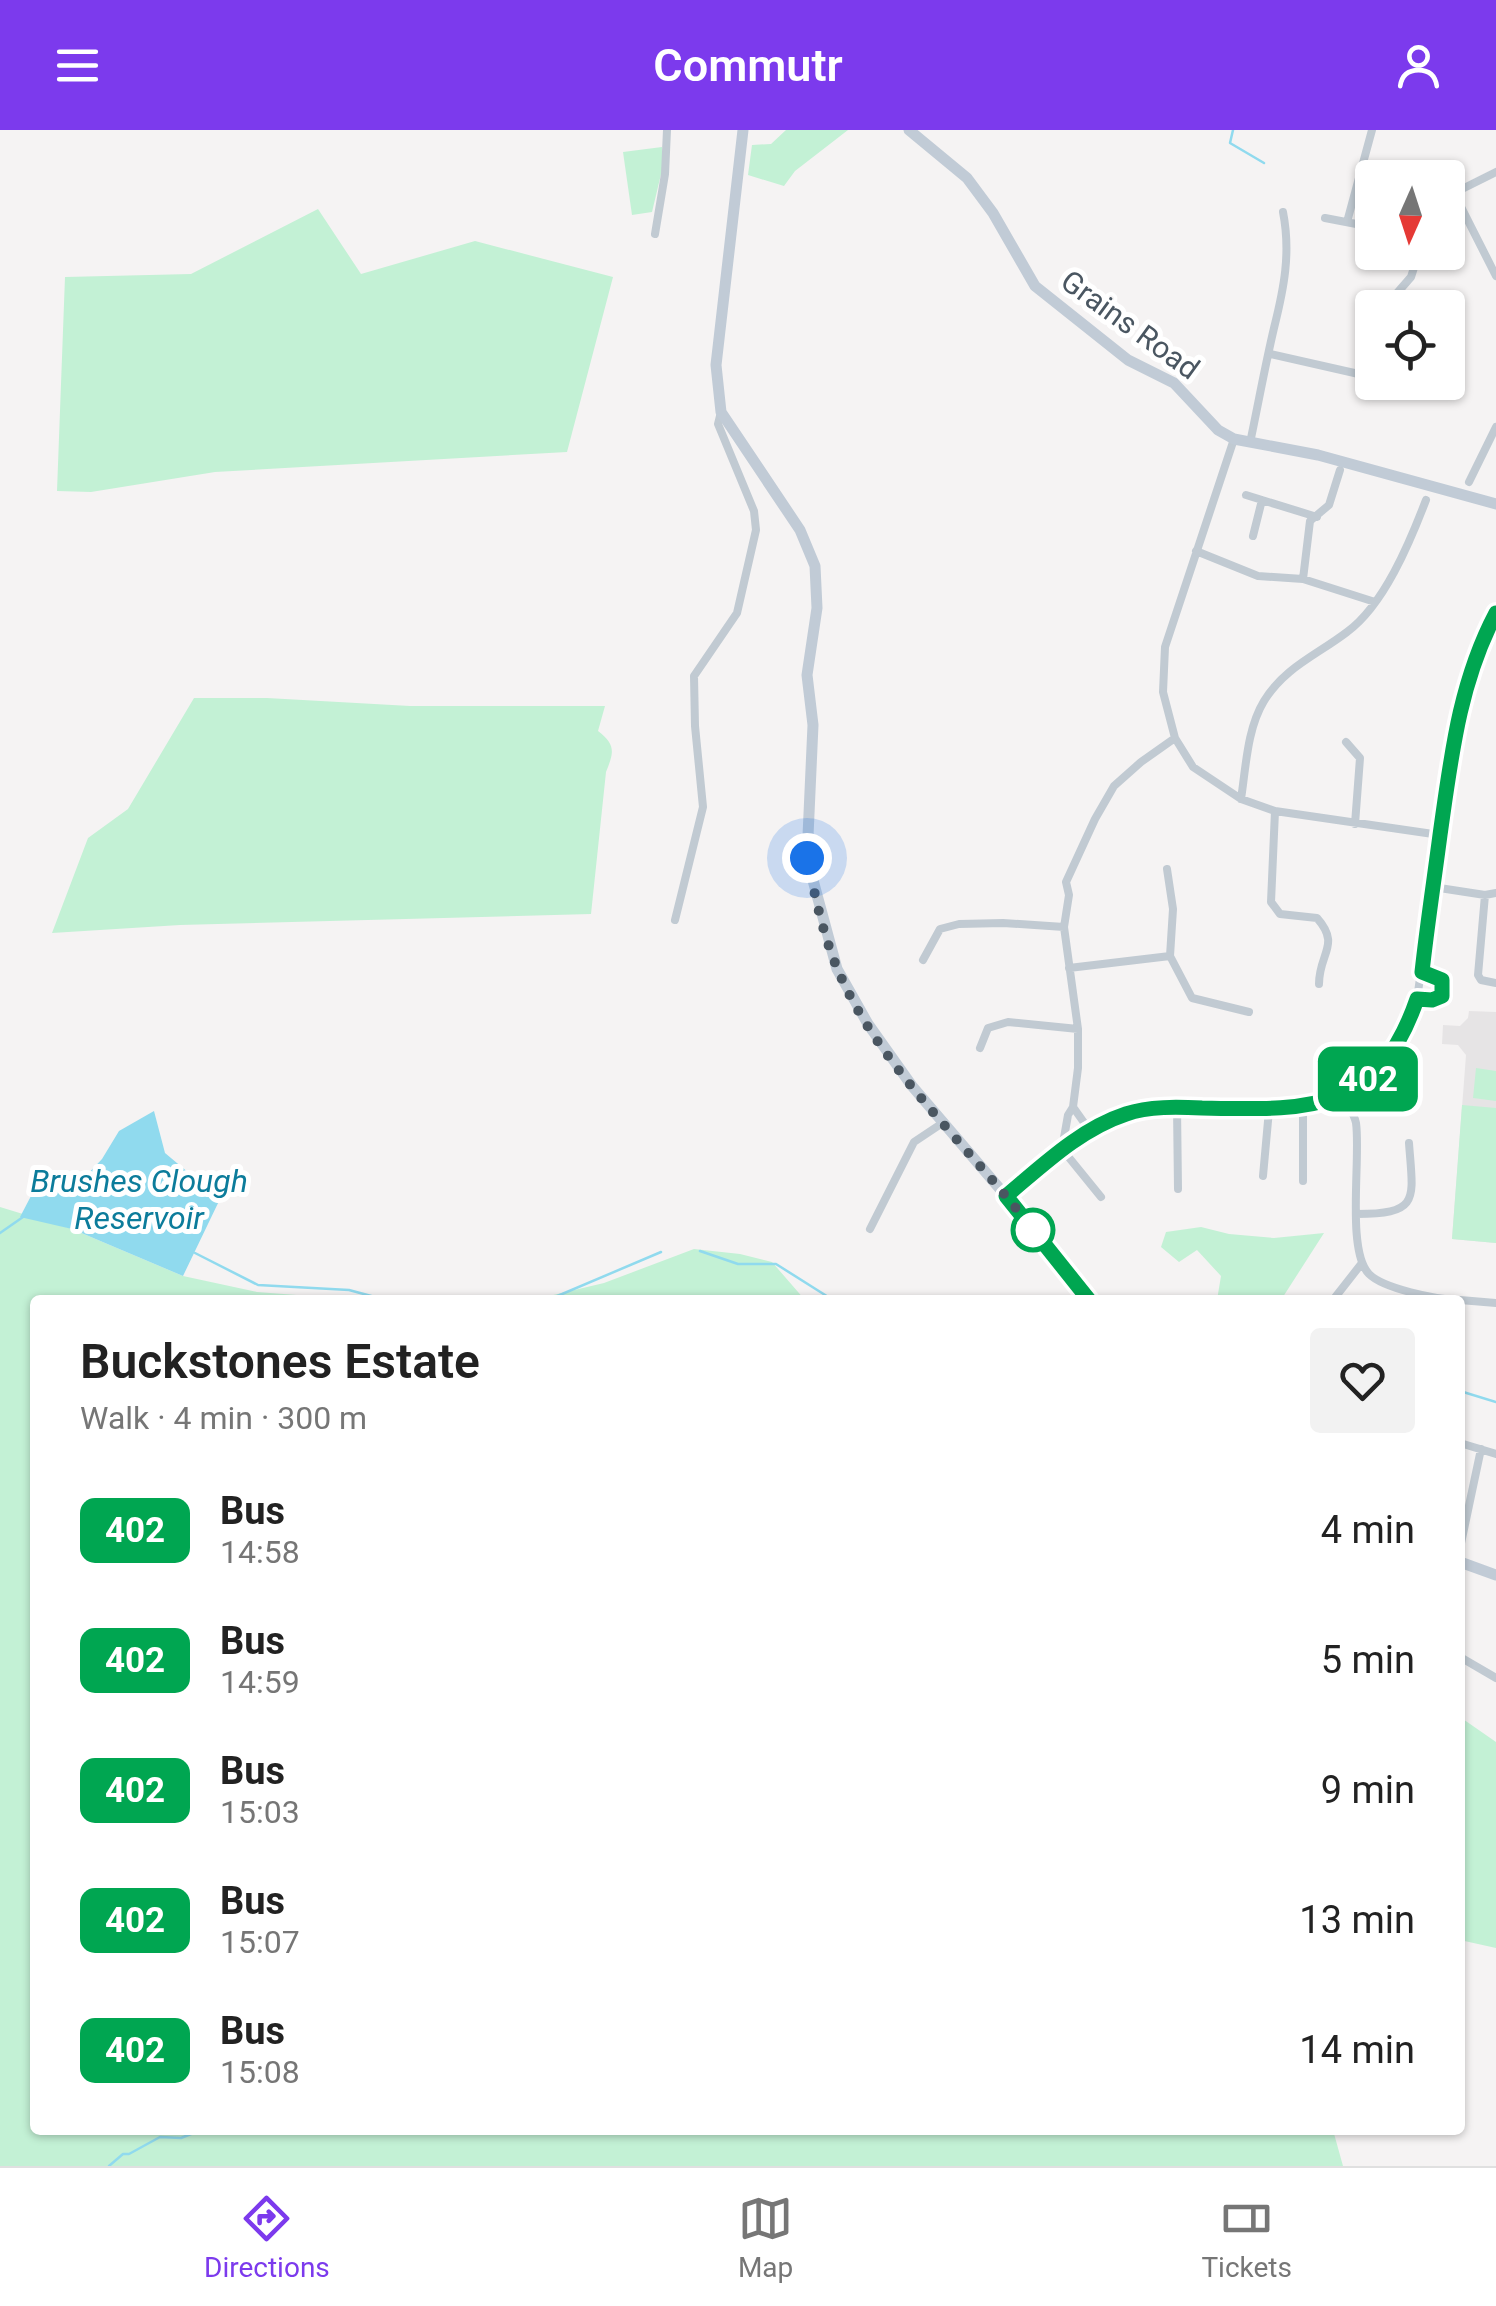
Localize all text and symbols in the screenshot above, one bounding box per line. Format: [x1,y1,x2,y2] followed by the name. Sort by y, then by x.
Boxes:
[50,38,105,93] icon: menu
[1391,38,1446,93] icon: person
[653,39,843,92] text: Commutr
[1355,160,1465,270] north arrow
[1355,160,1465,400] map controls
[1054,263,1206,386] street label: Grains Road
[1355,290,1465,400] button: locate
[782,833,832,883] your location
[1310,1046,1426,1112] line badge: 402
[1338,1059,1398,1100] text: 402
[30,1162,248,1237] water label: Brushes Clough Reservoir
[1012,1209,1054,1251] unlabelled marker
[1310,1328,1415,1433] button: heart
[80,1333,480,1390] text: Buckstones Estate
[80,1399,367,1437] text: Walk · 4 min · 300 m
[220,1489,285,1533] text: Bus
[1321,1508,1415,1552] text: 4 min
[105,1510,165,1551] text: 402
[220,1533,300,1571] text: 14:58
[220,1619,285,1663] text: Bus
[1321,1638,1415,1682] text: 5 min
[105,1640,165,1681] text: 402
[220,1663,300,1701] text: 14:59
[220,1749,285,1793] text: Bus
[1321,1768,1415,1812] text: 9 min
[105,1770,165,1811] text: 402
[220,1793,300,1831] text: 15:03
[220,1879,285,1923] text: Bus
[1299,1898,1415,1942] text: 13 min
[105,1900,165,1941] text: 402
[220,1923,300,1961] text: 15:07
[220,2009,285,2053] text: Bus
[1299,2028,1415,2072] text: 14 min
[105,2030,165,2071] text: 402
[220,2053,300,2091] text: 15:08
[204,2191,330,2284] tab: Directions
[738,2191,793,2284] tab: Map
[1201,2191,1292,2284] tab: Tickets

